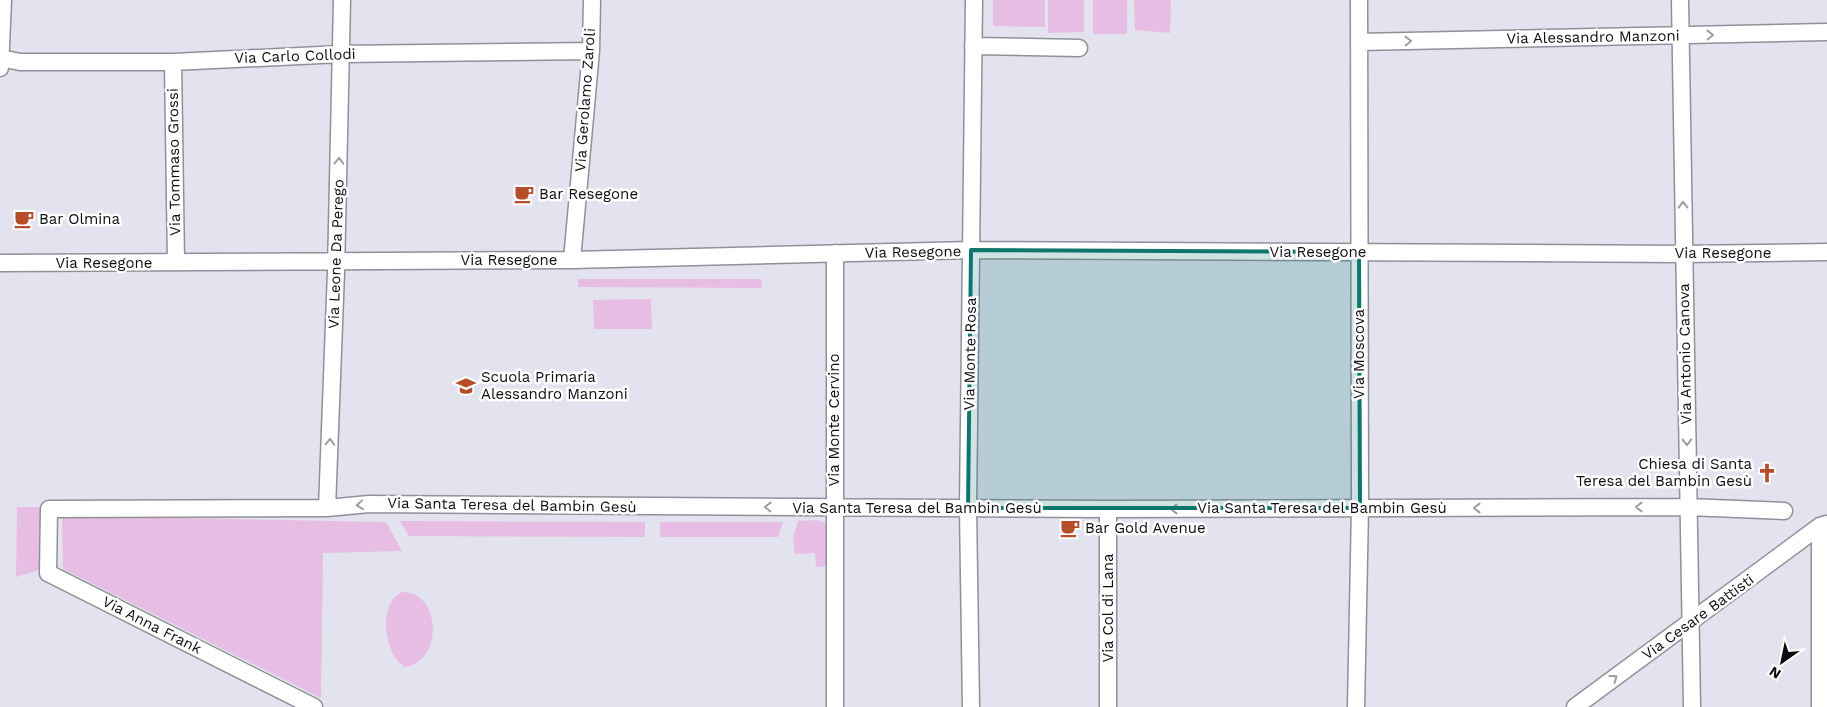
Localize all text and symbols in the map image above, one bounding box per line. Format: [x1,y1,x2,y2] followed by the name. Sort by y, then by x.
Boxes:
[1506,26,1680,48] street label: Via Alessandro Manzoni
[571,27,599,173] street label: Via Gerolamo Zaroli
[1707,29,1715,40] one-way arrow
[1404,35,1412,46] one-way arrow
[234,45,356,67] street label: Via Carlo Collodi
[164,88,184,236] street label: Via Tommaso Grossi
[333,156,344,164] one-way arrow
[324,179,348,329] street label: Via Leone Da Perego
[513,183,535,205] cafe icon: Bar Resegone
[539,185,638,203] place label: Bar Resegone
[1678,201,1688,208] one-way arrow
[13,208,35,230] cafe icon: Bar Olmina
[39,210,121,228] place label: Bar Olmina
[864,242,962,262] street label: Via Resegone
[1270,243,1366,261] street label: Via Resegone
[1675,244,1771,262] street label: Via Resegone
[461,251,557,269] street label: Via Resegone
[56,254,152,272] street label: Via Resegone
[1675,283,1695,425] street label: Via Antonio Canova
[960,297,980,411] street label: Via Monte Rosa
[1350,308,1368,399] street label: Via Moscova
[825,353,843,487] street label: Via Monte Cervino
[481,368,628,403] place label: Scuola Primaria Alessandro Manzoni
[455,375,477,397] school or university icon: Scuola Primaria Alessandro Manzoni
[324,438,335,446] one-way arrow
[1682,439,1692,447] one-way arrow
[1576,455,1753,490] place label: Chiesa di Santa Teresa del Bambin Gesù
[1756,462,1778,484] church icon: Chiesa di Santa Teresa del Bambin Gesù
[387,494,637,516] street label: Via Santa Teresa del Bambin Gesù
[356,499,364,510] one-way arrow
[792,499,1042,517] street label: Via Santa Teresa del Bambin Gesù
[1197,499,1447,517] street label: Via Santa Teresa del Bambin Gesù
[764,502,772,513] one-way arrow
[1635,502,1642,512] one-way arrow
[1472,503,1480,513] one-way arrow
[1170,504,1178,514] one-way arrow
[1059,517,1081,539] cafe icon: Bar Gold Avenue
[1085,519,1206,537] place label: Bar Gold Avenue
[1099,553,1117,663] street label: Via Col di Lana
[1639,570,1757,664] street label: Via Cesare Battisti
[99,592,205,658] street label: Via Anna Frank
[1757,637,1807,687] north arrow
[1766,663,1784,682] text: N
[1608,675,1618,684] one-way arrow

